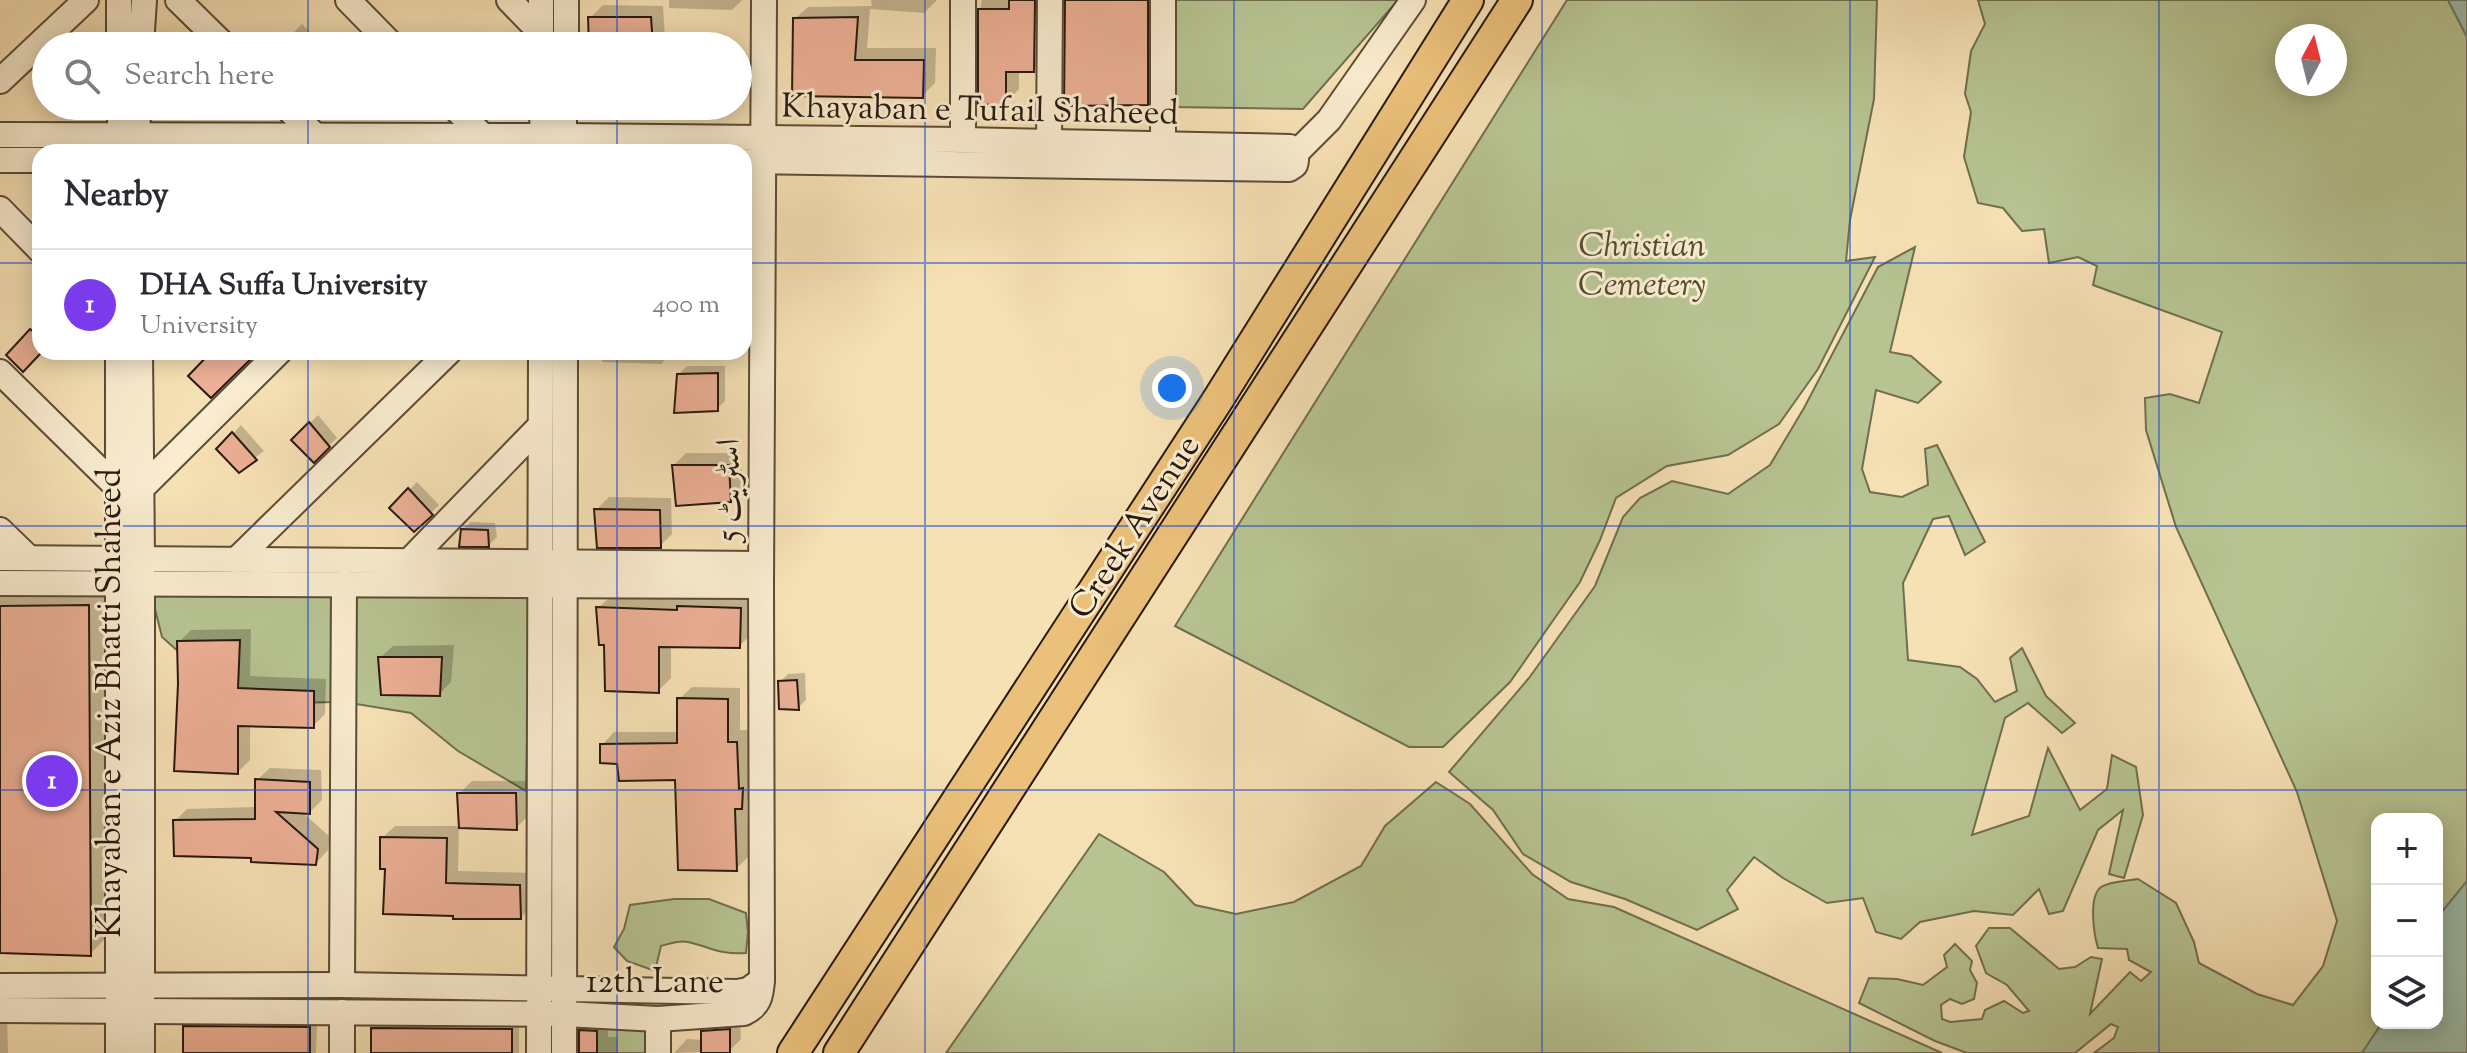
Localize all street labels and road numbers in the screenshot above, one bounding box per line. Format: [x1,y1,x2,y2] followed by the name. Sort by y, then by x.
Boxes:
[781,84,1179,139] street label: Khayaban e Tufail Shaheed
[1058,426,1214,630] street label: Creek Avenue
[706,438,755,544] street label: اسٹریٹ 5
[87,468,136,938] street label: Khayaban e Aziz Bhatti Shaheed
[586,959,724,1008] street label: 12th Lane

